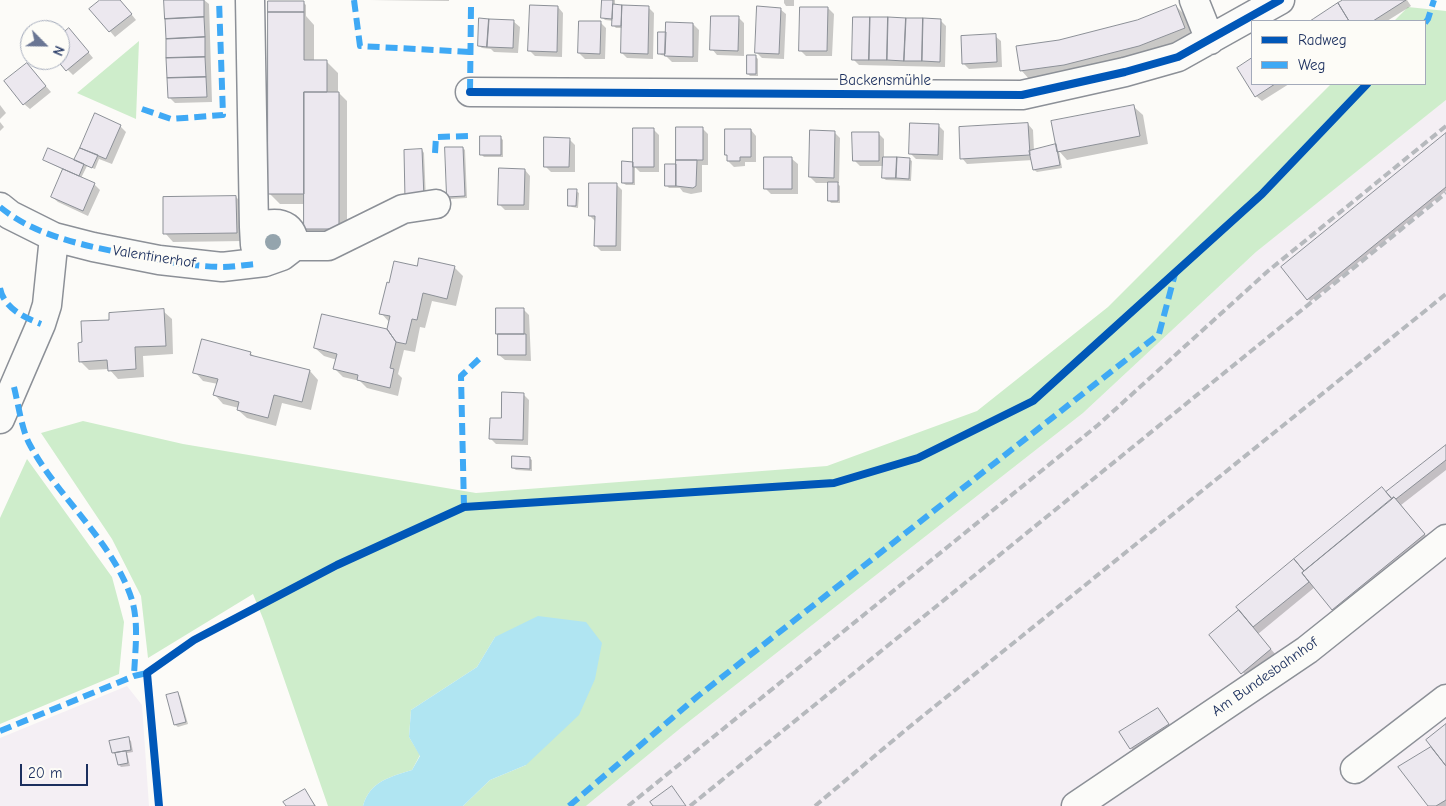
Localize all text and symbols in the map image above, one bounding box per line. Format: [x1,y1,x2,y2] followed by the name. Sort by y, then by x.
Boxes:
[20,20,70,70] north arrow
[1251,20,1426,85] legend
[1298,31,1347,49] text: Radweg
[49,43,68,58] text: N
[1298,56,1325,74] text: Weg
[839,72,931,90] street label: Backensmühle
[111,242,197,272] street label: Valentinerhof
[1209,634,1321,720] street label: Am Bundesbahnhof
[22,754,90,786] scale bar
[28,764,62,782] text: 20 m

